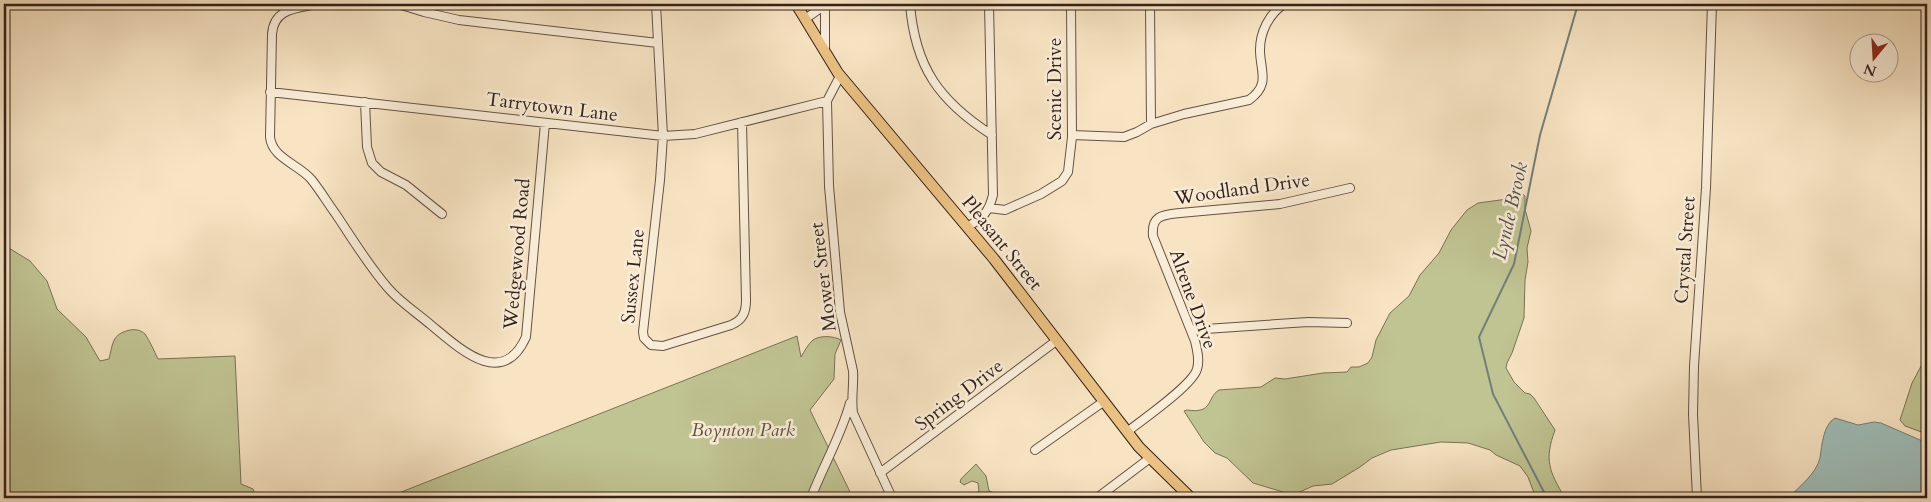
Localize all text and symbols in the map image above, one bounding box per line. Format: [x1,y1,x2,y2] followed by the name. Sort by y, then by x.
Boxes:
[1848,32,1898,82] north arrow
[1042,38,1068,140] street label: Scenic Drive
[1861,59,1879,81] text: N
[485,86,619,128] street label: Tarrytown Lane
[1486,159,1534,263] water label: Lynde Brook
[1172,167,1311,212] street label: Woodland Drive
[497,177,537,332] street label: Wedgewood Road
[956,190,1048,296] street label: Pleasant Street
[1668,195,1702,305] street label: Crystal Street
[803,221,843,333] street label: Mower Street
[615,227,651,325] street label: Sussex Lane
[1163,246,1223,352] street label: Alrene Drive
[909,353,1009,437] street label: Spring Drive
[691,417,795,443] park label: Boynton Park

